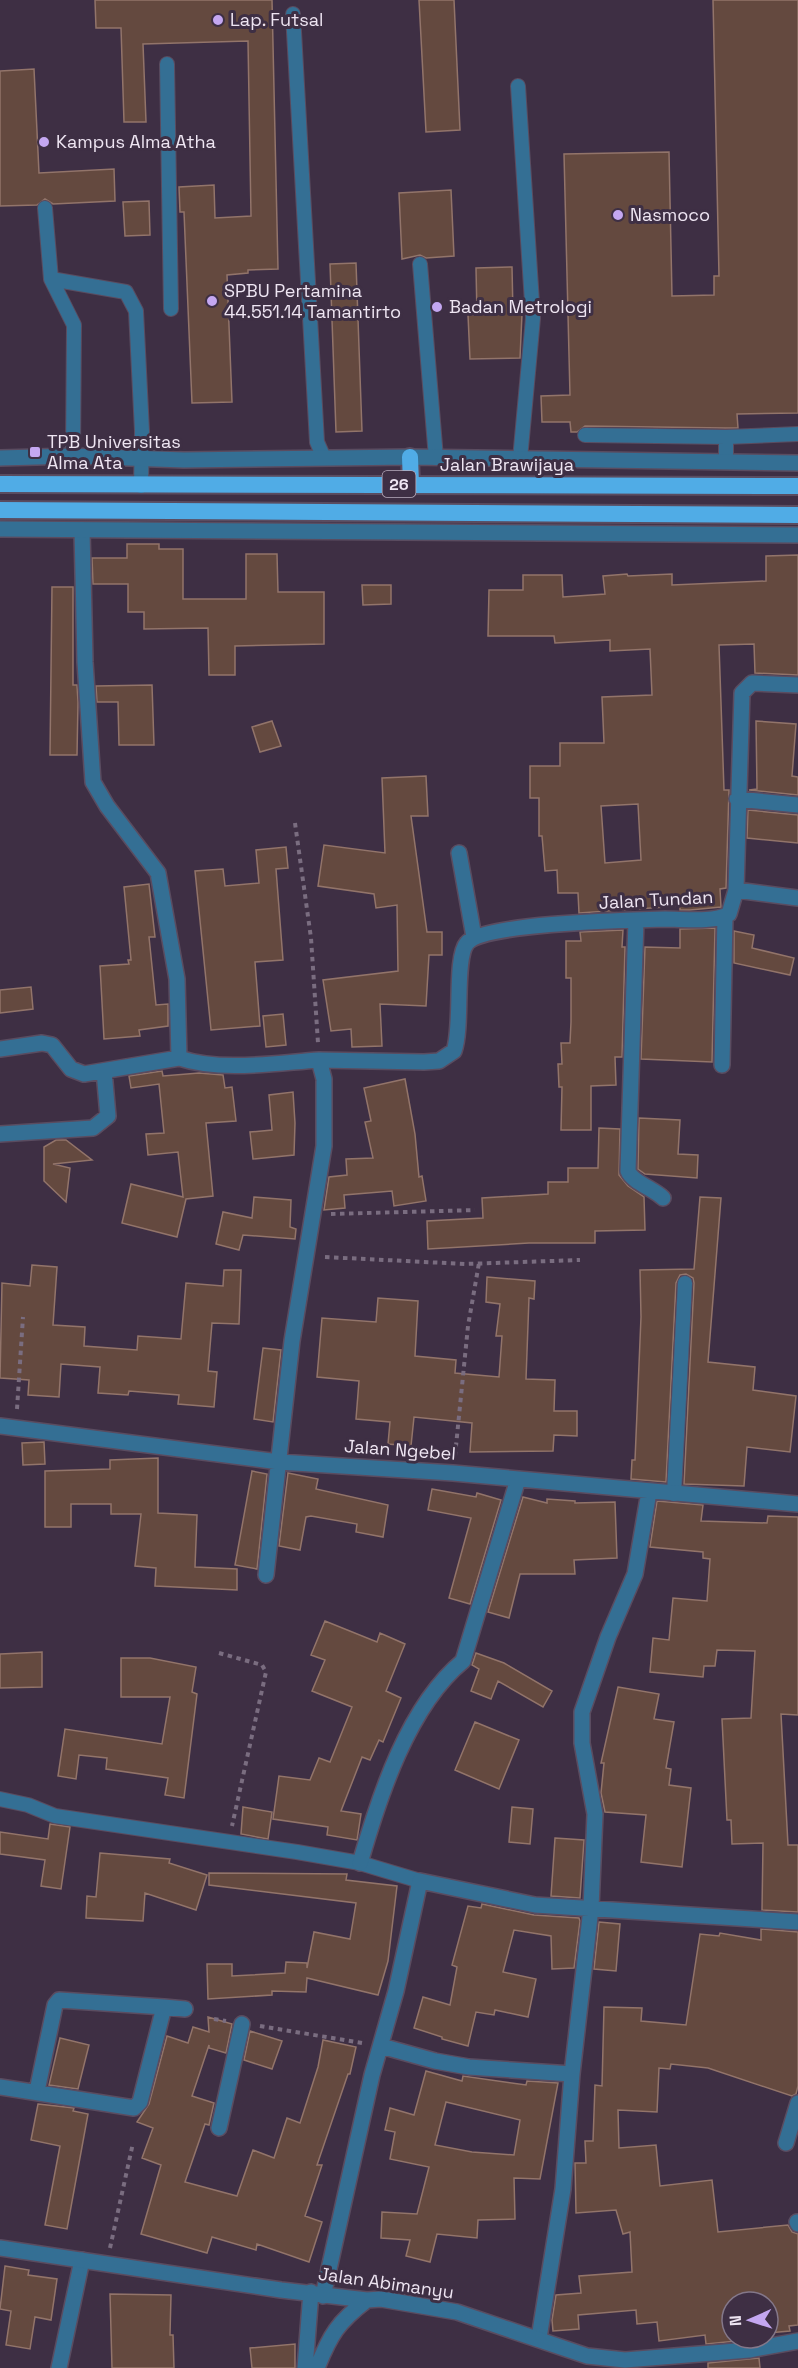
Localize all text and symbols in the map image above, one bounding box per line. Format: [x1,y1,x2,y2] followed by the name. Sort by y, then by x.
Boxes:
[230,8,323,31] place label: Lap. Futsal
[211,13,225,27] marker: Lap. Futsal
[56,130,216,153] place label: Kampus Alma Atha
[37,135,51,149] marker: Kampus Alma Atha
[630,203,710,226] place label: Nasmoco
[611,208,625,222] marker: Nasmoco
[224,279,401,323] place label: SPBU Pertamina 44.551.14 Tamantirto
[205,294,219,308] marker: SPBU Pertamina 44.551.14 Tamantirto
[449,295,592,318] place label: Badan Metrologi
[430,300,444,314] marker: Badan Metrologi
[47,430,181,474] place label: TPB Universitas Alma Ata
[28,445,42,459] marker: TPB Universitas Alma Ata
[440,453,574,476] street label: Jalan Brawijaya
[382,471,416,497] road number: 26
[598,885,714,914] street label: Jalan Tundan
[343,1434,457,1465] street label: Jalan Ngebel
[317,2262,455,2303] street label: Jalan Abimanyu
[720,2290,780,2350] north arrow
[725,2315,746,2327] text: N

